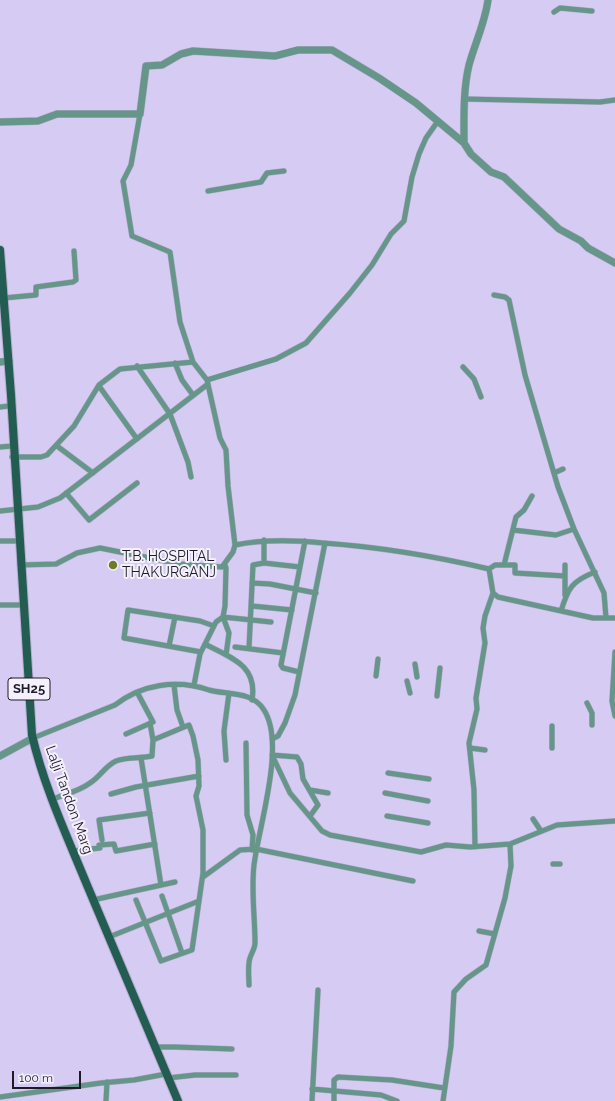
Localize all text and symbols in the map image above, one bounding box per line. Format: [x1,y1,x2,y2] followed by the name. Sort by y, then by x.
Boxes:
[122,549,216,582] place label: T.B. HOSPITAL THAKURGANJ
[107,559,119,571] marker: T.B. HOSPITAL THAKURGANJ
[8,678,50,700] road number: SH25
[42,743,96,857] street label: Lalji Tandon Marg
[14,1063,83,1089] scale bar
[19,1071,53,1085] text: 100 m

